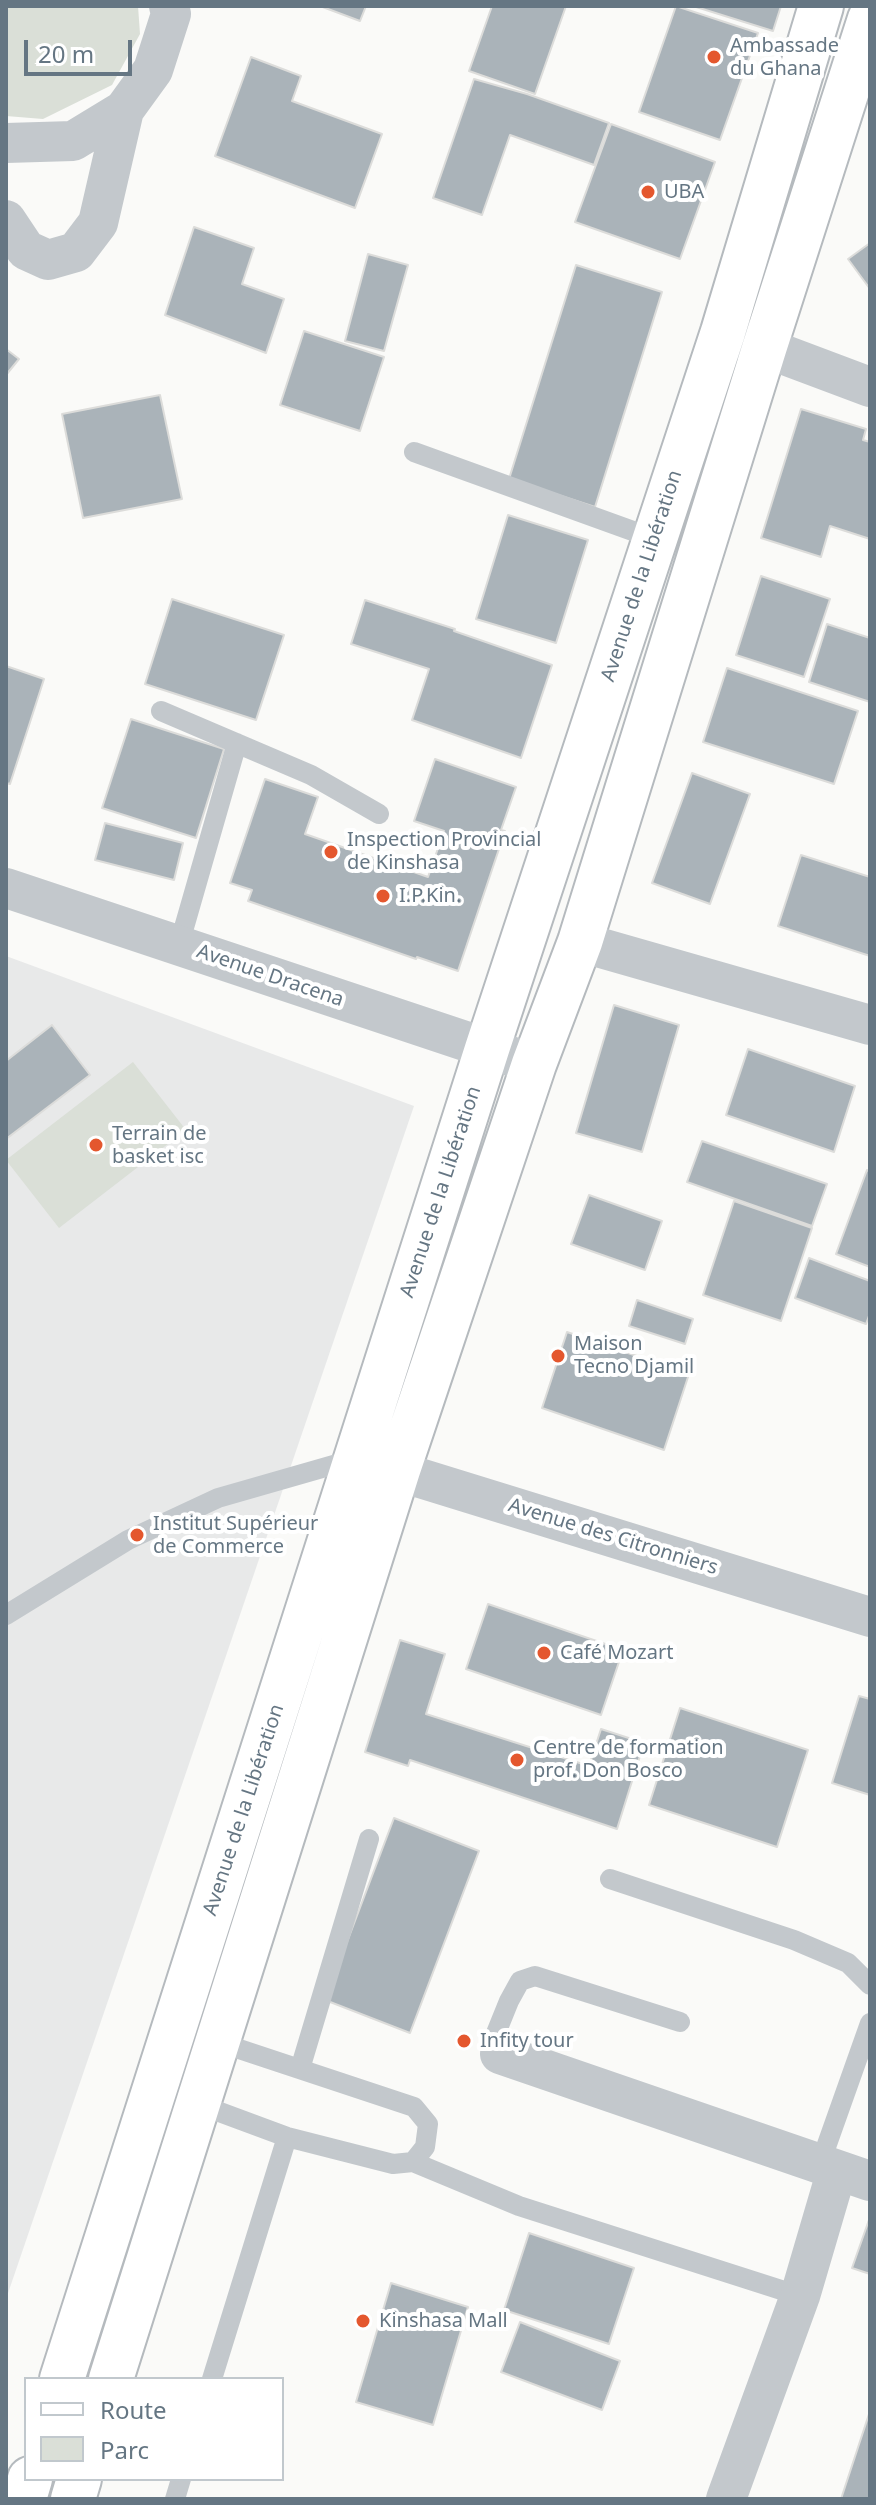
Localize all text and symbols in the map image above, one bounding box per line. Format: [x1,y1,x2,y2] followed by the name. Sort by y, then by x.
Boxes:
[28,24,136,74] scale bar
[730,34,839,81] place label: Ambassade du Ghana
[38,37,94,70] text: 20 m
[705,48,723,66] marker: Ambassade du Ghana
[664,180,704,204] place label: UBA
[639,183,657,201] marker: UBA
[596,467,688,685] street label: Avenue de la Libération
[347,828,541,875] place label: Inspection Provincial de Kinshasa
[322,843,340,861] marker: Inspection Provincial de Kinshasa
[399,884,461,908] place label: I.P.Kin.
[374,887,392,905] marker: I.P.Kin.
[193,940,347,1012] street label: Avenue Dracena
[395,1083,487,1301] street label: Avenue de la Libération
[112,1122,207,1169] place label: Terrain de basket isc
[87,1136,105,1154] marker: Terrain de basket isc
[574,1332,694,1379] place label: Maison Tecno Djamil
[549,1347,567,1365] marker: Maison Tecno Djamil
[505,1494,721,1580] street label: Avenue des Citronniers
[153,1512,318,1559] place label: Institut Supérieur de Commerce
[128,1526,146,1544] marker: Institut Supérieur de Commerce
[560,1641,673,1665] place label: Café Mozart
[535,1644,553,1662] marker: Café Mozart
[198,1701,290,1919] street label: Avenue de la Libération
[533,1736,724,1783] place label: Centre de formation prof. Don Bosco
[508,1751,526,1769] marker: Centre de formation prof. Don Bosco
[480,2029,574,2053] place label: Infity tour
[455,2032,473,2050] marker: Infity tour
[379,2309,508,2333] place label: Kinshasa Mall
[354,2312,372,2330] marker: Kinshasa Mall
[24,2377,284,2481] legend
[100,2393,166,2426] text: Route
[100,2433,149,2466] text: Parc

